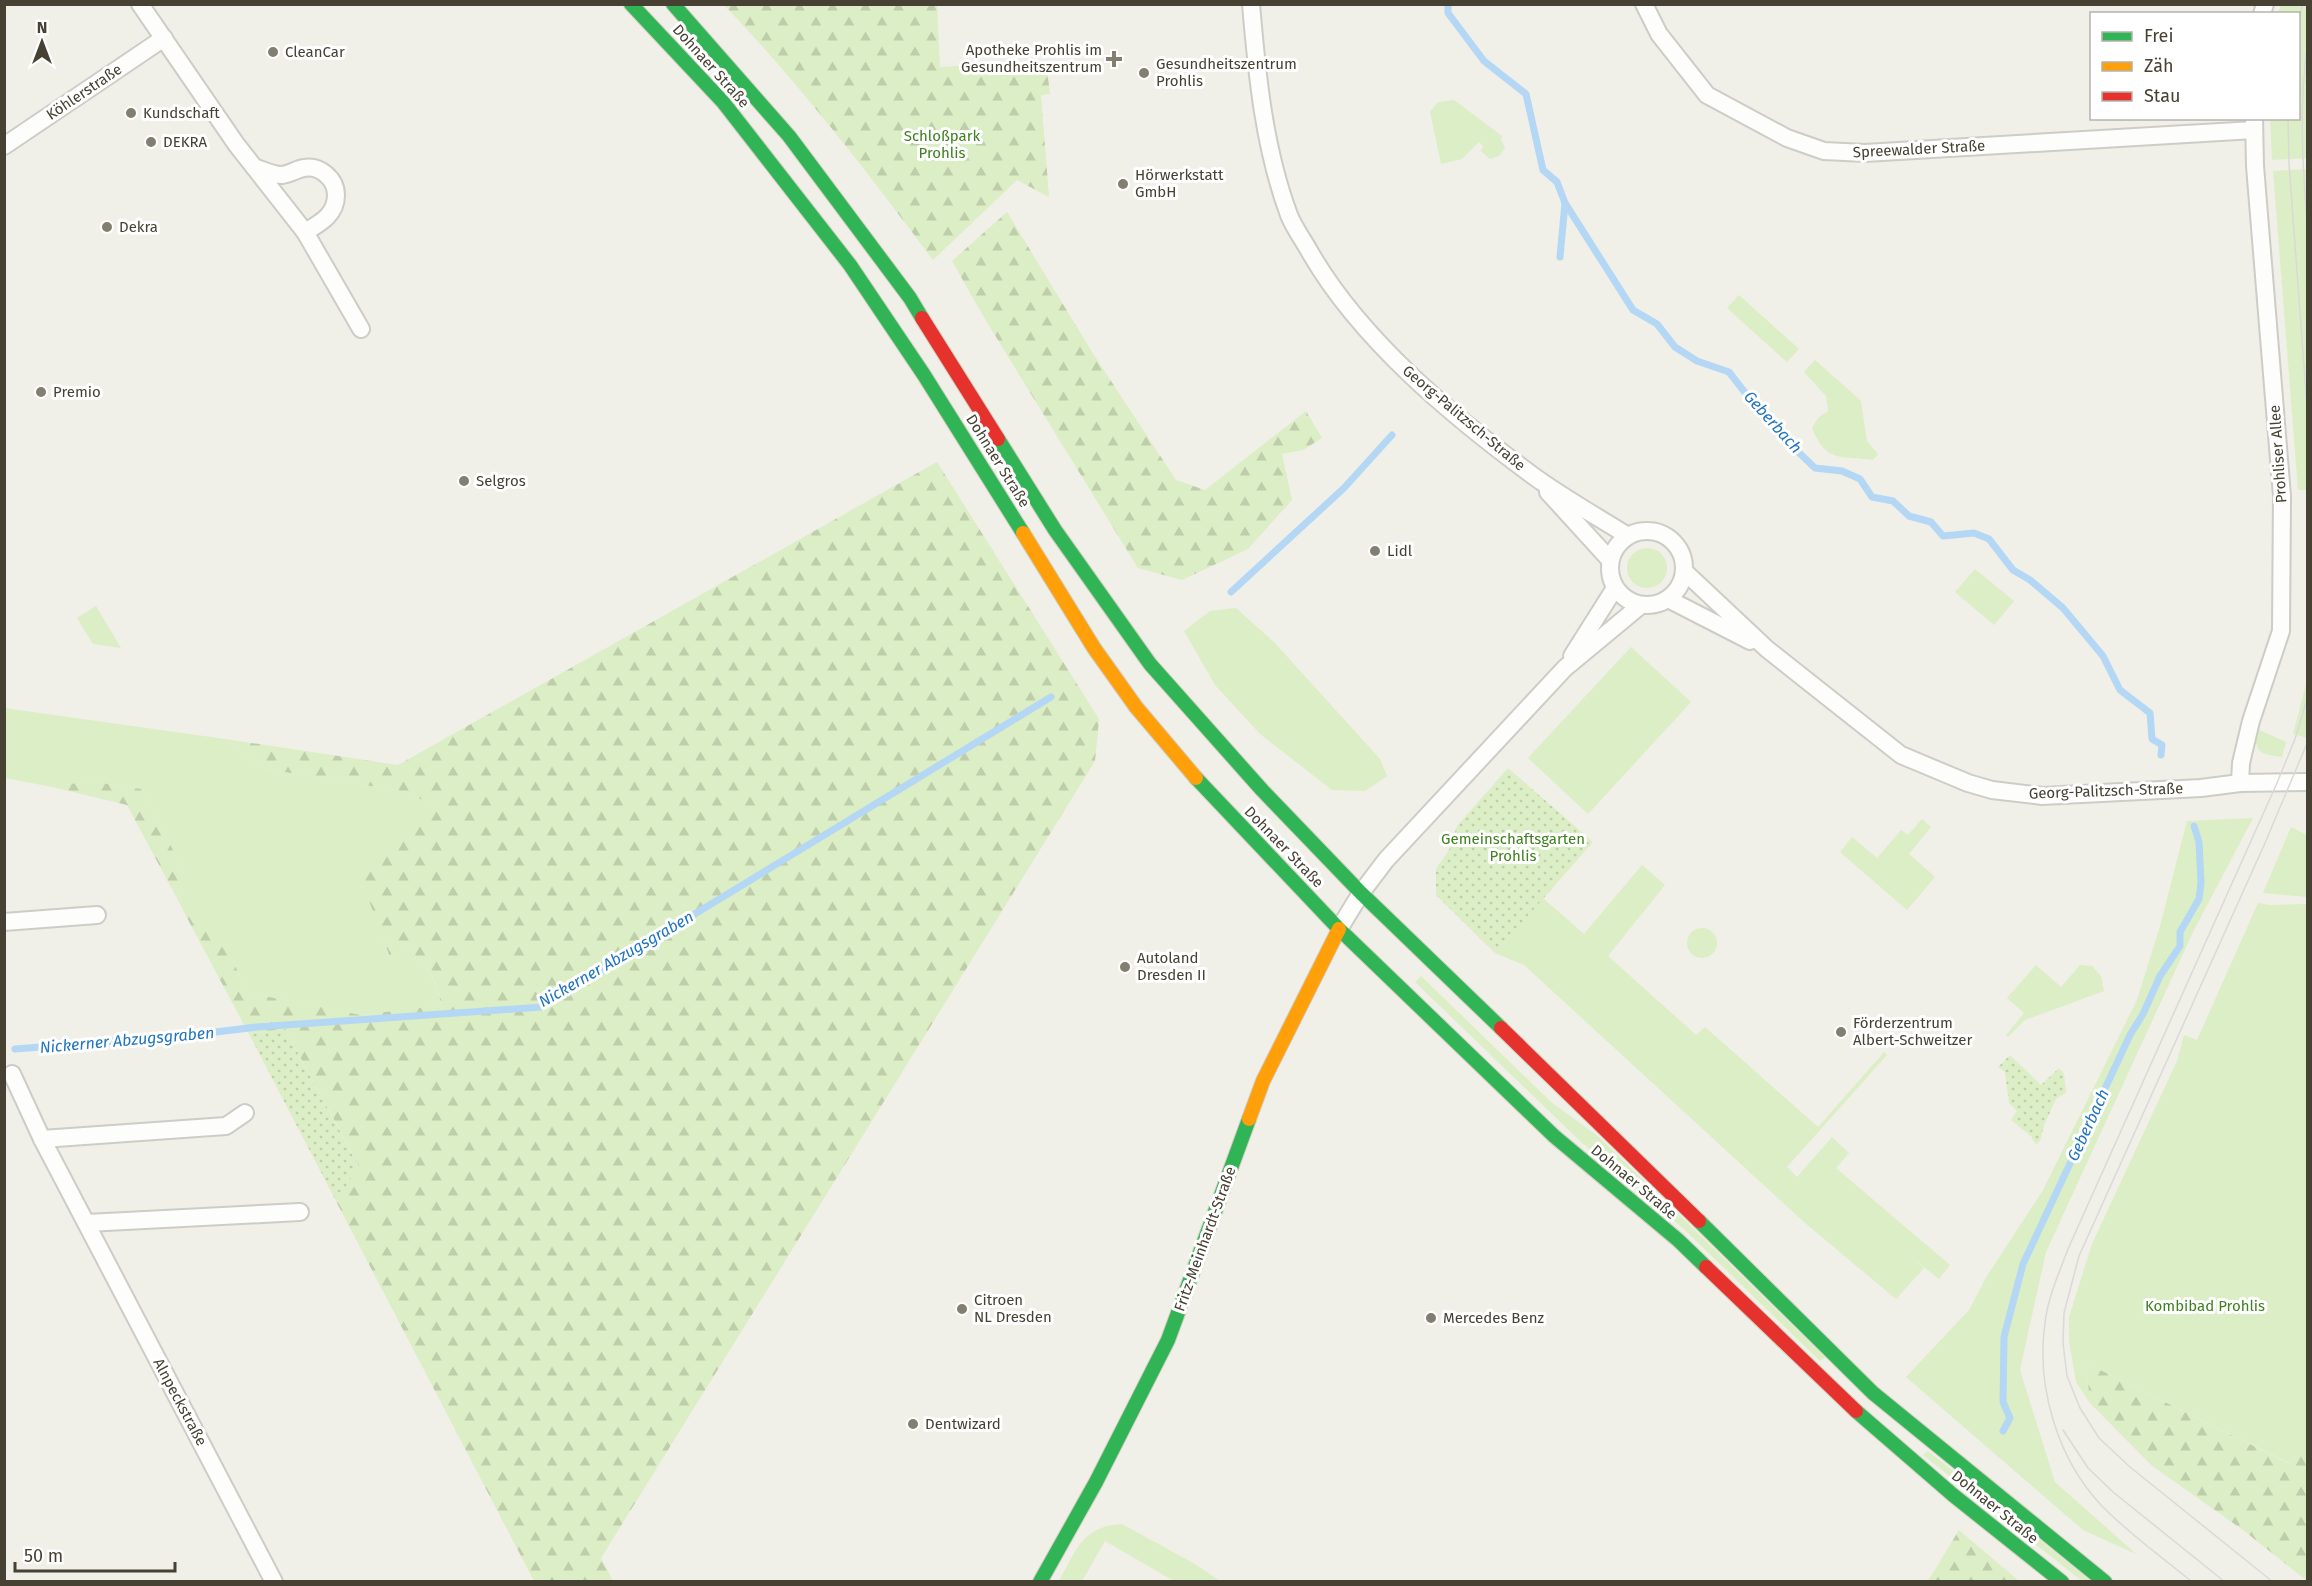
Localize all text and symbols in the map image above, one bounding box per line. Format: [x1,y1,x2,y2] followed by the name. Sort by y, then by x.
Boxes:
[12,12,72,72] north arrow
[2090,12,2300,120] legend
[37,18,47,37] text: N
[669,21,753,111] street label: Dohnaer Straße
[2144,25,2174,47] text: Frei
[961,41,1102,76] place label: Apotheke Prohlis im Gesundheitszentrum
[285,43,345,61] place label: CleanCar
[266,45,280,59] marker: CleanCar
[1107,52,1121,66] marker: Apotheke Prohlis im Gesundheitszentrum
[1156,55,1297,90] place label: Gesundheitszentrum Prohlis
[2144,55,2173,77] text: Zäh
[43,60,125,124] street label: Köhlerstraße
[1137,66,1151,80] marker: Gesundheitszentrum Prohlis
[2144,85,2180,107] text: Stau
[143,104,220,122] place label: Kundschaft
[124,106,138,120] marker: Kundschaft
[904,127,981,162] park label: Schloßpark Prohlis
[163,133,208,151] place label: DEKRA
[144,135,158,149] marker: DEKRA
[1852,137,1986,161] street label: Spreewalder Straße
[1135,166,1224,201] place label: Hörwerkstatt GmbH
[1116,177,1130,191] marker: Hörwerkstatt GmbH
[119,218,158,236] place label: Dekra
[100,220,114,234] marker: Dekra
[1399,361,1529,475] street label: Georg-Palitzsch-Straße
[53,383,101,401] place label: Premio
[34,385,48,399] marker: Premio
[1740,387,1806,457] water label: Geberbach
[2266,404,2290,504] street label: Prohliser Allee
[962,411,1034,511] street label: Dohnaer Straße
[476,472,526,490] place label: Selgros
[457,474,471,488] marker: Selgros
[1387,542,1413,560] place label: Lidl
[1368,544,1382,558] marker: Lidl
[2028,779,2184,803] street label: Georg-Palitzsch-Straße
[1241,803,1327,891] street label: Dohnaer Straße
[1441,830,1585,865] park label: Gemeinschaftsgarten Prohlis
[535,907,697,1011] water label: Nickerner Abzugsgraben
[1137,949,1206,984] place label: Autoland Dresden II
[1118,960,1132,974] marker: Autoland Dresden II
[1853,1014,1972,1049] place label: Förderzentrum Albert-Schweitzer
[39,1023,215,1057] water label: Nickerner Abzugsgraben
[1834,1025,1848,1039] marker: Förderzentrum Albert-Schweitzer
[2063,1086,2113,1164] water label: Geberbach
[1588,1141,1680,1223] street label: Dohnaer Straße
[1170,1164,1240,1314] street label: Fritz-Meinhardt-Straße
[974,1291,1052,1326] place label: Citroen NL Dresden
[2145,1297,2265,1315] park label: Kombibad Prohlis
[955,1302,969,1316] marker: Citroen NL Dresden
[1443,1309,1544,1327] place label: Mercedes Benz
[1424,1311,1438,1325] marker: Mercedes Benz
[149,1355,211,1449] street label: Alnpeckstraße
[925,1415,1001,1433] place label: Dentwizard
[906,1417,920,1431] marker: Dentwizard
[1948,1467,2042,1547] street label: Dohnaer Straße
[15,1535,176,1573] scale bar
[24,1545,63,1567] text: 50 m

